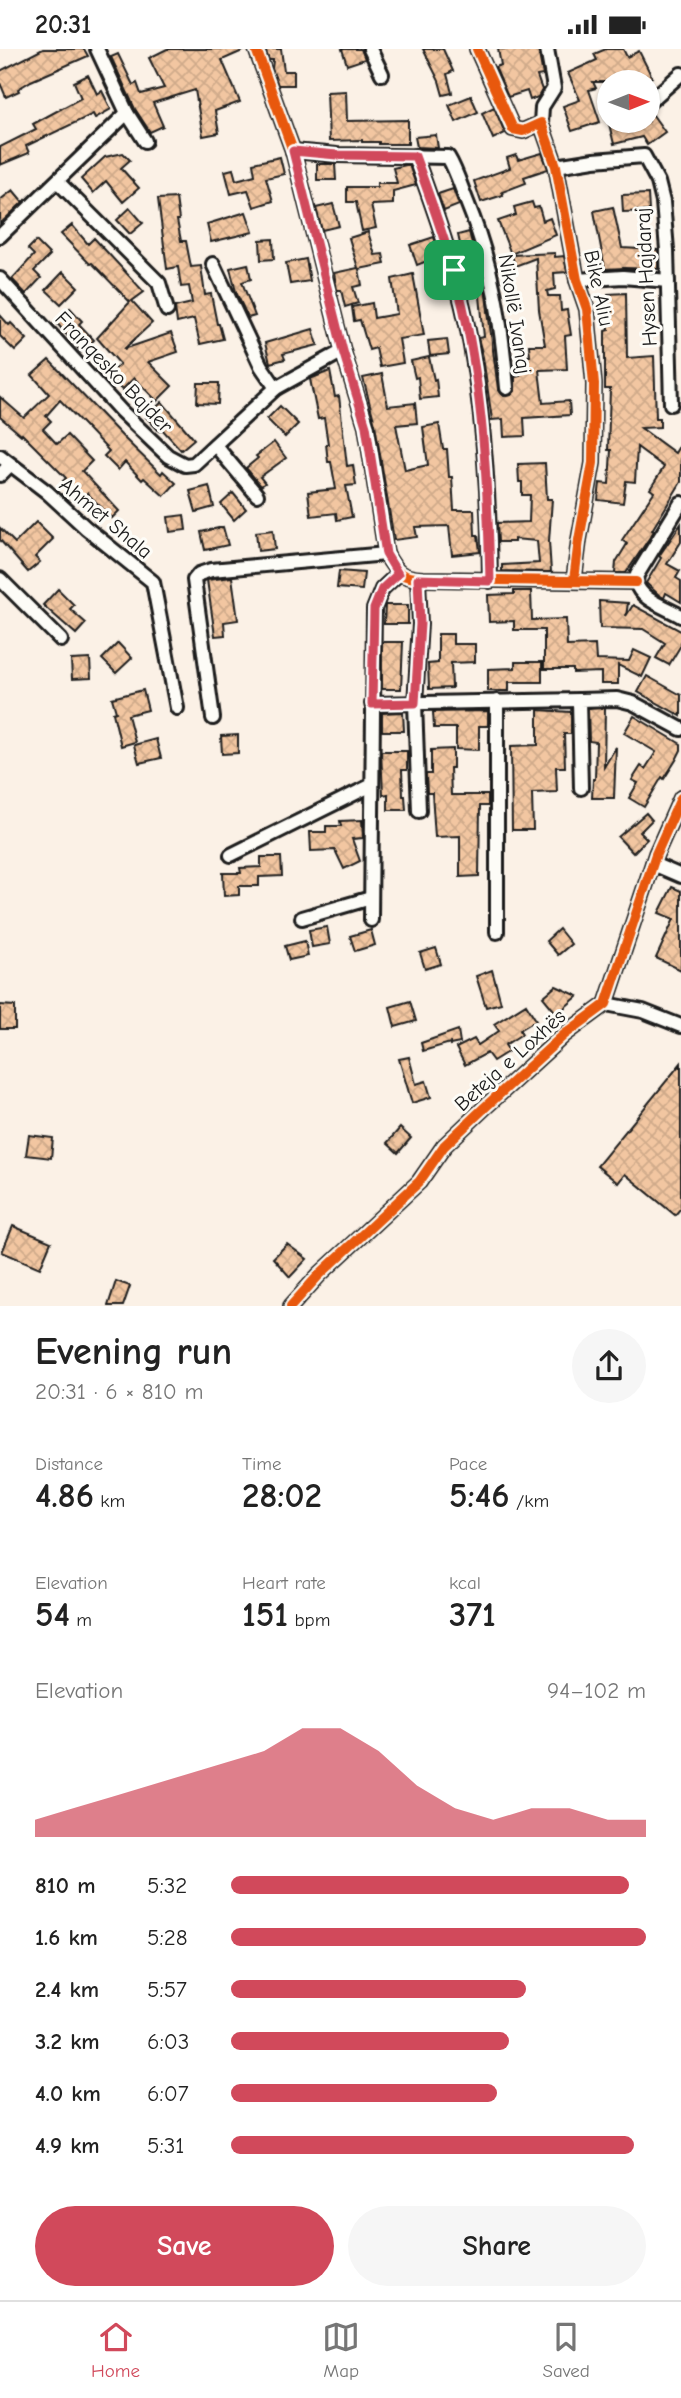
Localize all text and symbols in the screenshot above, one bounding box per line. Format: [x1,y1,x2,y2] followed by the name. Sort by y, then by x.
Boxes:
[35,10,91,40] text: 20:31
[597,70,660,133] north arrow
[597,70,660,133] map controls
[630,207,662,347] street label: Hysen Hajdaraj
[424,240,484,300] pin
[579,248,619,328] street label: Bike Aliu
[435,251,473,289] icon: arrive
[494,252,536,376] street label: Nikollë Ivanaj
[50,306,178,438] street label: Franqesko Bajder
[55,472,157,564] street label: Ahmet Shala
[450,1004,570,1116] street label: Beteja e Loxhës
[572,1329,646,1403] button: share
[35,1330,232,1374] text: Evening run
[35,1378,204,1405] text: 20:31 · 6 × 810 m
[35,1453,103,1475] text: Distance
[242,1453,281,1475] text: Time
[449,1453,487,1475] text: Pace
[35,1475,94,1516] text: 4.86
[242,1475,322,1516] text: 28:02
[449,1475,510,1516] text: 5:46
[94,1490,125,1512] text: km
[510,1490,549,1512] text: /km
[35,1572,108,1594] text: Elevation
[242,1572,326,1594] text: Heart rate
[449,1572,481,1594] text: kcal
[35,1594,70,1635] text: 54
[242,1594,288,1635] text: 151
[449,1594,496,1635] text: 371
[70,1609,92,1631] text: m
[288,1609,330,1631] text: bpm
[35,1677,123,1704] text: Elevation
[547,1677,646,1704] text: 94–102 m
[35,1872,95,1899] text: 810 m
[147,1872,187,1899] text: 5:32
[35,1924,98,1951] text: 1.6 km
[147,1924,188,1951] text: 5:28
[35,1976,99,2003] text: 2.4 km
[147,1976,187,2003] text: 5:57
[35,2028,100,2055] text: 3.2 km
[147,2028,189,2055] text: 6:03
[35,2080,101,2107] text: 4.0 km
[147,2080,189,2107] text: 6:07
[35,2132,100,2159] text: 4.9 km
[147,2132,184,2159] text: 5:31
[35,2206,334,2286] button: Save
[348,2206,646,2286] button: Share
[91,2318,140,2382] tab: Home
[322,2318,360,2382] tab: Map
[542,2318,590,2382] tab: Saved

